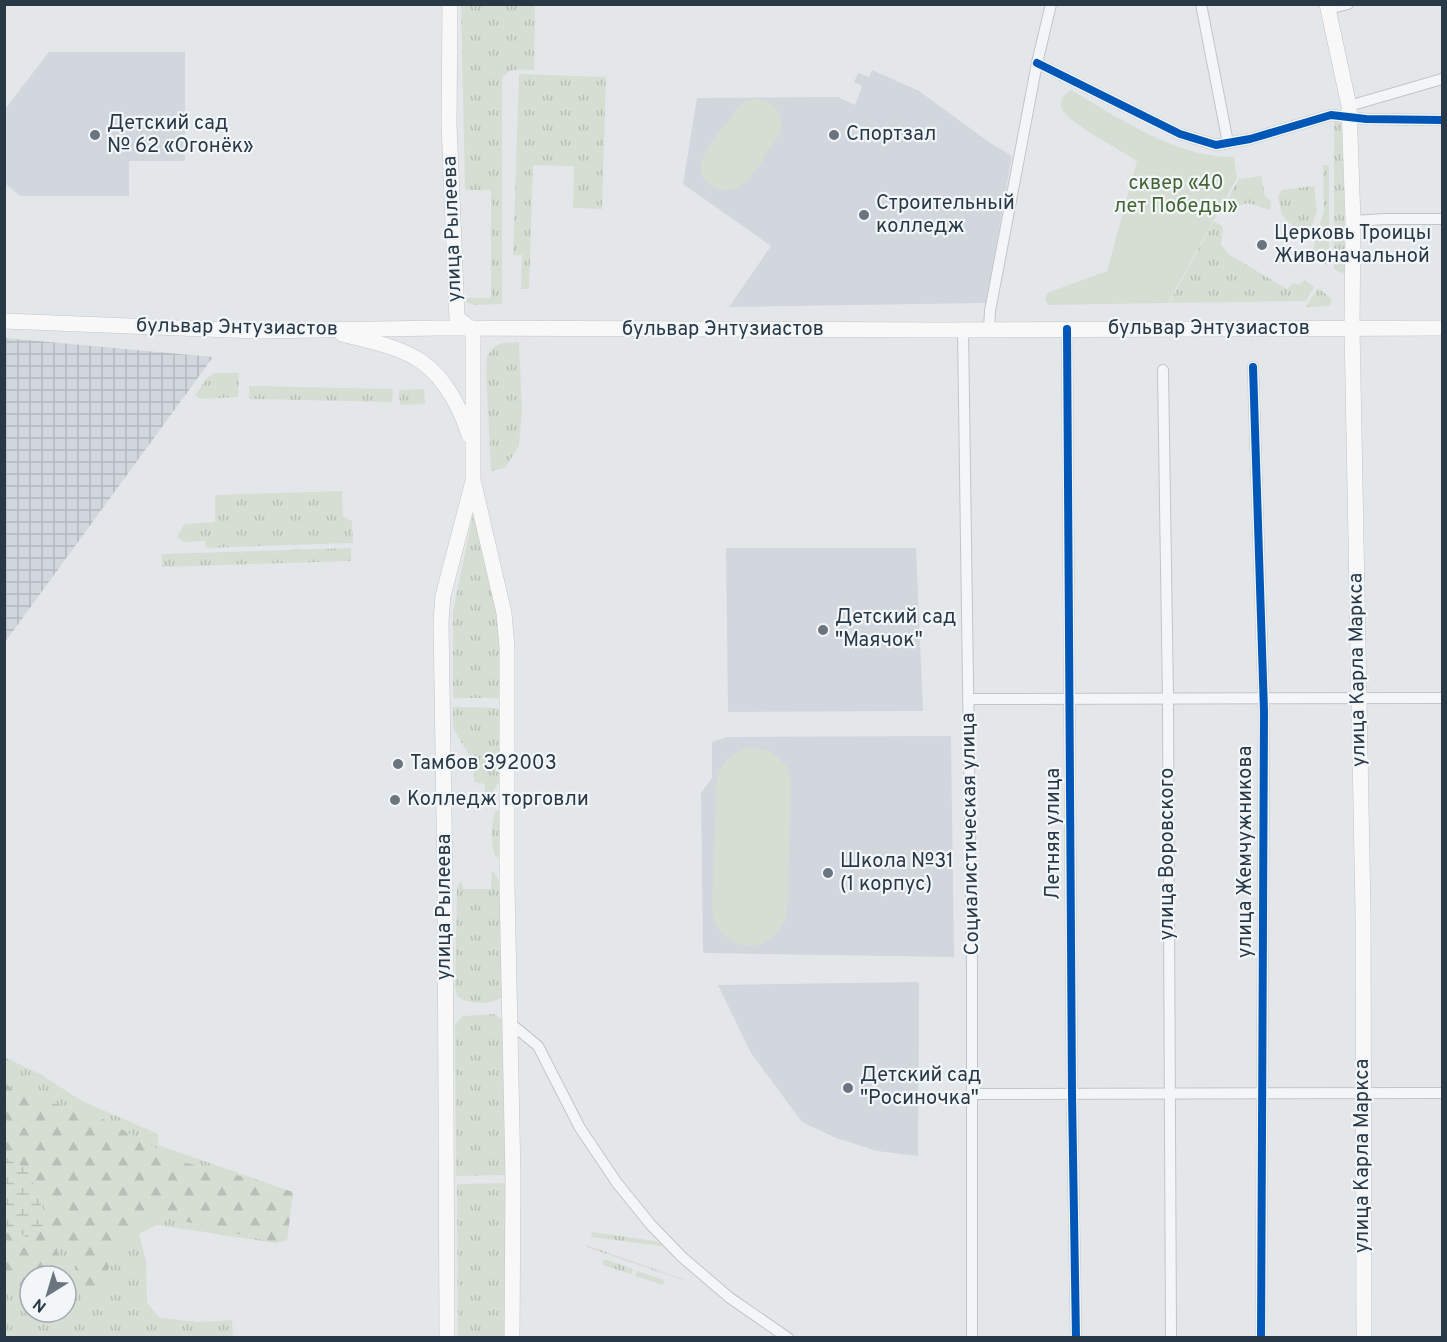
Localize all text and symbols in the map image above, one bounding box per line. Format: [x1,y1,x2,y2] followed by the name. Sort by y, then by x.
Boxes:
[107,111,254,160] place label: Детский сад № 62 «Огонёк»
[846,122,936,148] place label: Спортзал
[88,128,102,142] marker: Детский сад № 62 «Огонёк»
[827,128,841,142] marker: Спортзал
[437,155,469,303] street label: улица Рылеева
[1114,171,1238,220] park label: cквер «40 лет Победы»
[876,191,1015,240] place label: Строительный колледж
[857,208,871,222] marker: Строительный колледж
[1274,221,1431,270] place label: Церковь Троицы Живоначальной
[1255,238,1269,252] marker: Церковь Троицы Живоначальной
[136,313,338,343] street label: бульвар Энтузиастов
[1108,316,1310,342] street label: бульвар Энтузиастов
[622,317,824,343] street label: бульвар Энтузиастов
[1343,573,1373,767] street label: улица Карла Маркса
[835,605,956,654] place label: Детский сад "Маячок"
[816,623,830,637] marker: Детский сад "Маячок"
[956,712,986,956] street label: Социалистическая улица
[1233,746,1259,958] street label: улица Жемчужникова
[410,751,557,777] place label: Тамбов 392003
[391,757,405,771] marker: Тамбов 392003
[1155,767,1181,941] street label: улица Воровского
[1041,768,1067,900] street label: Летняя улица
[407,787,589,813] place label: Колледж торговли
[388,793,402,807] marker: Колледж торговли
[432,834,458,980] street label: улица Рылеева
[840,849,954,898] place label: Школа №31 (1 корпус)
[821,866,835,880] marker: Школа №31 (1 корпус)
[1350,1059,1376,1253] street label: улица Карла Маркса
[860,1063,981,1112] place label: Детский сад "Росиночка"
[841,1081,855,1095] marker: Детский сад "Росиночка"
[18,1264,78,1324] north arrow
[30,1293,51,1316] text: N

